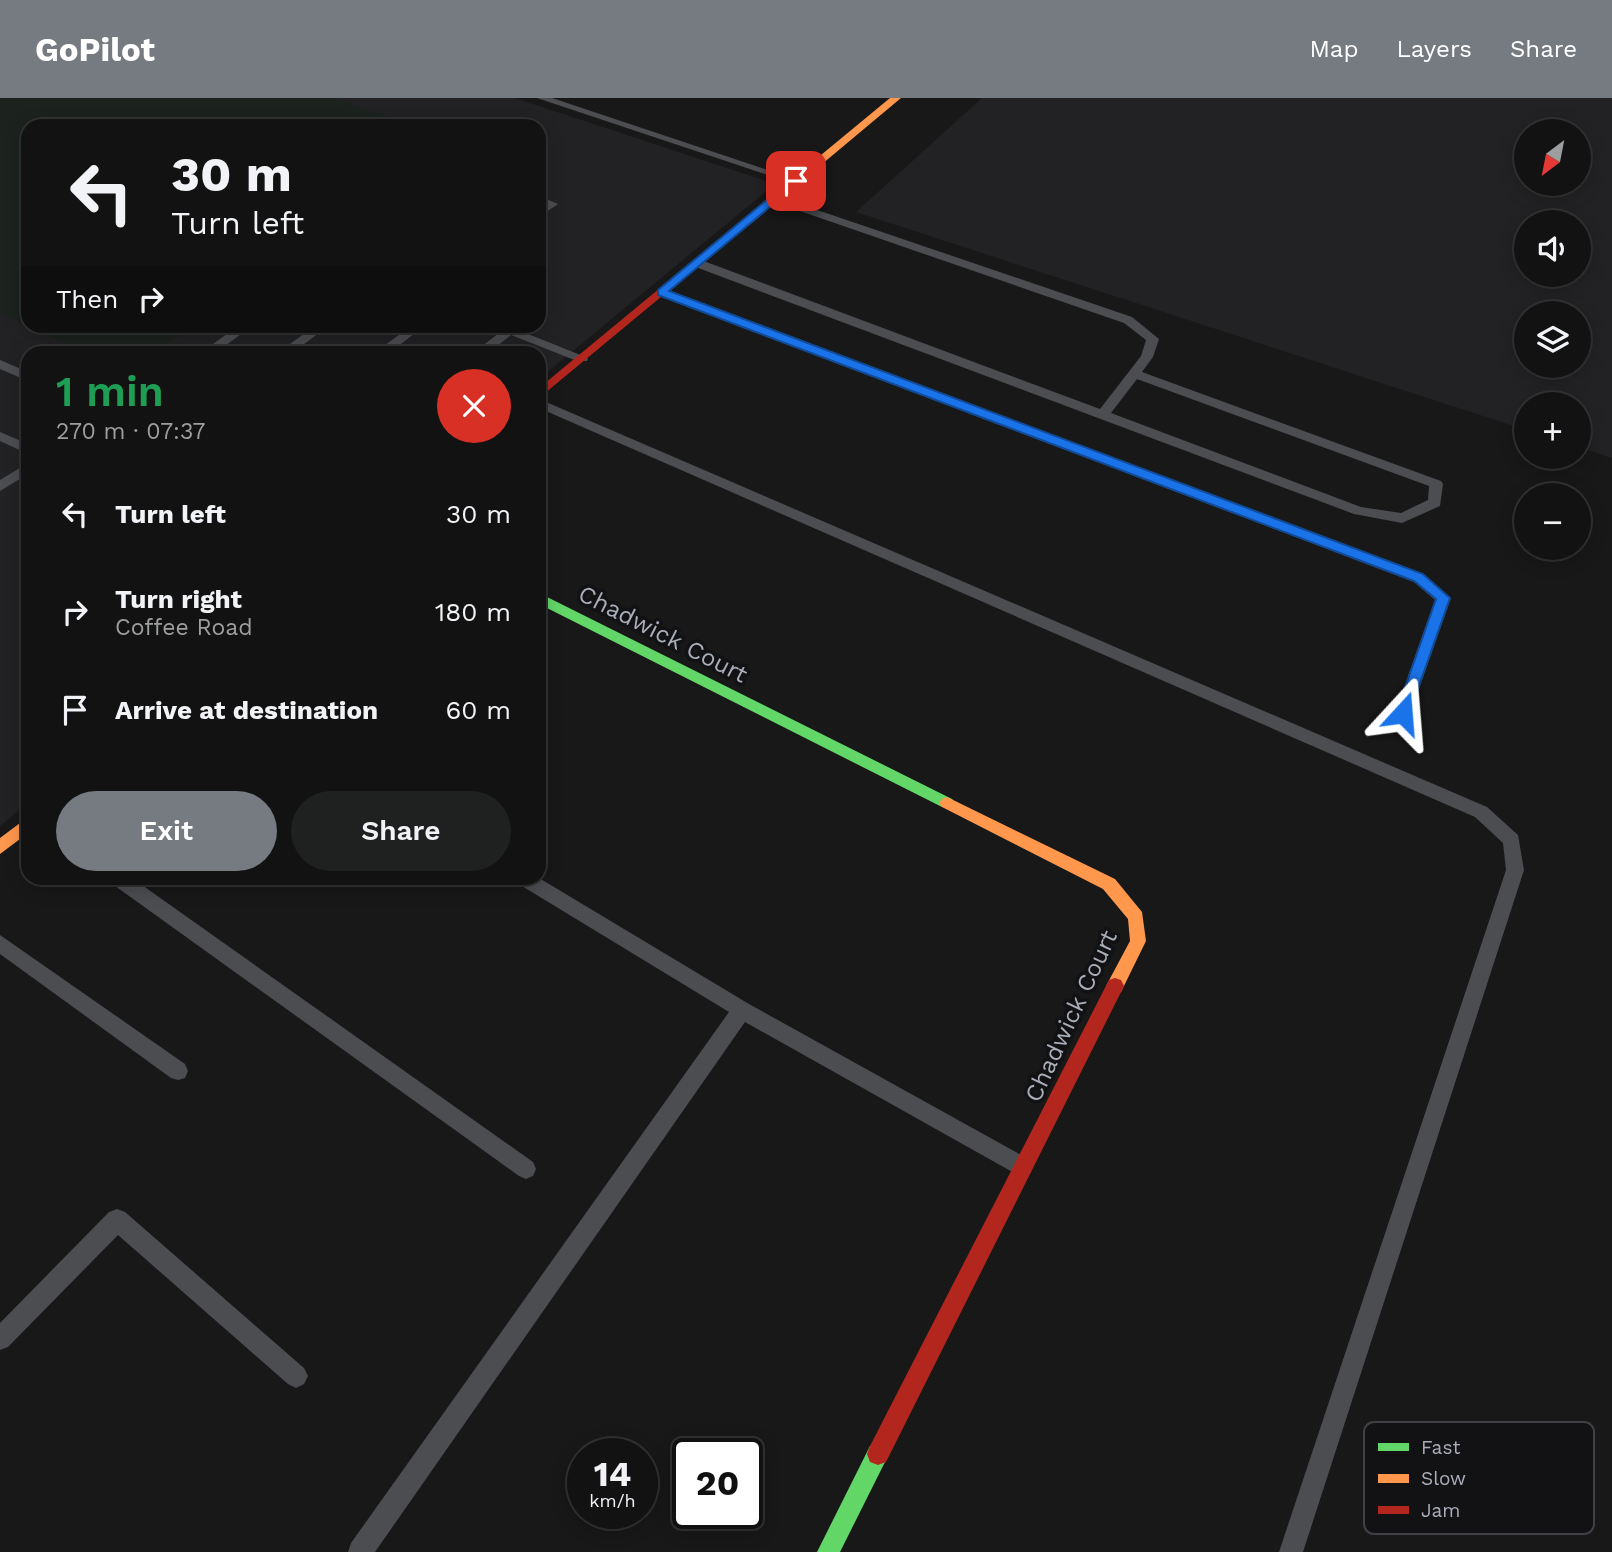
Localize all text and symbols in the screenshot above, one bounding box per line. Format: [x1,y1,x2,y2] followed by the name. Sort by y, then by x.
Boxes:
[35,30,155,69] text: GoPilot
[1310,35,1358,63] text: Map
[1396,35,1472,63] text: Layers
[1510,35,1577,63] text: Share
[1514,119,1591,196] north arrow
[1514,119,1591,560] map controls
[171,145,292,203] text: 30 m
[56,147,147,238] icon: left
[766,151,826,211] pin
[777,162,815,200] icon: arrive
[171,204,304,242] text: Turn left
[1514,210,1591,287] button: sound
[132,280,170,318] icon: right
[56,284,118,314] text: Then
[1514,301,1591,378] button: layers
[56,367,164,416] text: 1 min
[437,369,511,443] button: close
[1514,392,1591,469] button: +
[56,418,205,445] text: 270 m · 07:37
[1514,483,1591,560] button: −
[56,495,94,533] icon: left
[115,499,226,529] text: Turn left
[446,499,511,529] text: 30 m
[574,579,752,689] street label: Chadwick Court
[115,584,242,614] text: Turn right
[56,593,94,631] icon: right
[435,597,511,627] text: 180 m
[115,614,253,641] text: Coffee Road
[1366,676,1440,750] position arrow
[56,691,94,729] icon: arrive
[115,695,378,725] text: Arrive at destination
[445,695,511,725] text: 60 m
[56,791,277,871] button: Exit
[291,791,511,871] button: Share
[1019,926,1123,1106] street label: Chadwick Court
[1364,1422,1594,1534] legend
[1421,1436,1460,1459] text: Fast
[672,1438,763,1529] speed limit sign: 20
[594,1453,631,1495] text: 14
[1421,1467,1466,1490] text: Slow
[589,1490,636,1511] text: km/h
[1421,1499,1460,1522] text: Jam

